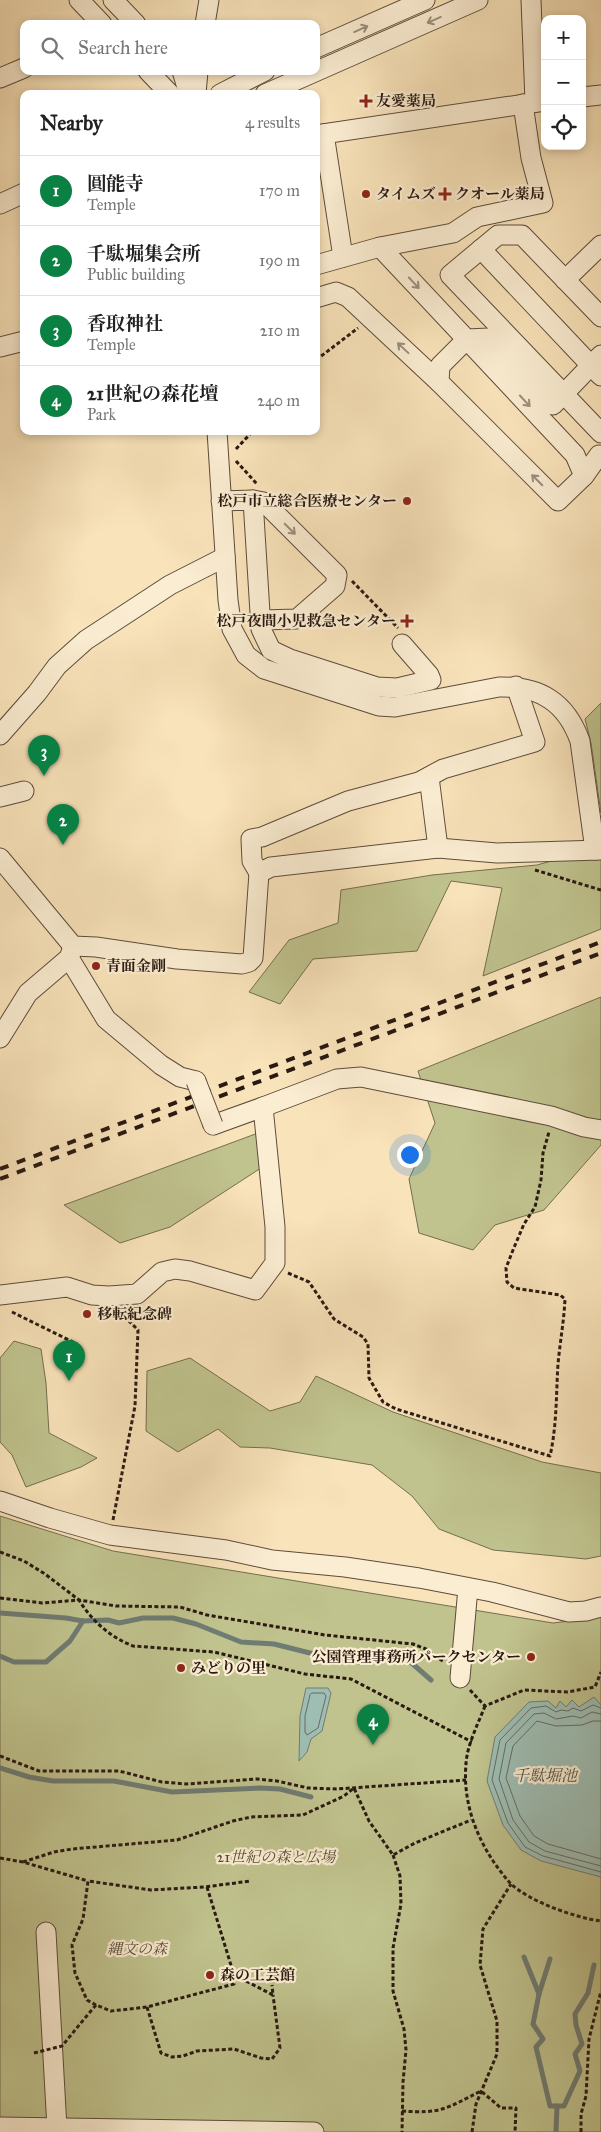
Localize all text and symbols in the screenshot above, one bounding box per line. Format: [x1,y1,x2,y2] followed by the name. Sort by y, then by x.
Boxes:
[427,15,442,25] one-way arrow
[541,15,586,150] map controls
[541,15,586,60] button: +
[20,20,320,75] search box
[353,23,368,33] one-way arrow
[38,34,66,62] icon: search
[78,36,168,59] text: Search here
[541,60,586,105] button: −
[376,92,436,110] place label: 友愛薬局
[360,95,372,107] marker: 友愛薬局
[541,105,586,150] button: locate
[40,110,103,136] text: Nearby
[245,113,300,132] text: 4 results
[87,172,144,195] text: 圓能寺
[53,181,59,200] text: 1
[259,181,300,200] text: 170 m
[376,185,436,203] place label: タイムズ
[455,185,545,203] place label: クオール薬局
[360,188,372,200] marker: タイムズ
[439,188,451,200] marker: クオール薬局
[87,195,136,214] text: Temple
[87,242,201,265] text: 千駄堀集会所
[52,251,60,270] text: 2
[259,251,300,270] text: 190 m
[87,265,185,284] text: Public building
[408,276,420,289] one-way arrow
[87,312,163,335] text: 香取神社
[53,321,59,340] text: 3
[260,321,300,340] text: 210 m
[87,335,136,354] text: Temple
[397,342,410,354] one-way arrow
[87,382,218,405] text: 21世紀の森花壇
[52,391,60,410] text: 4
[257,391,300,410] text: 240 m
[519,395,531,407] one-way arrow
[87,405,116,424] text: Park
[531,474,543,486] one-way arrow
[218,492,397,510] place label: 松戸市立総合医療センター
[401,495,413,507] marker: 松戸市立総合医療センター
[284,522,296,534] one-way arrow
[217,612,396,630] place label: 松戸夜間小児救急センター
[400,614,414,628] marker: 松戸夜間小児救急センター
[28,735,60,776] pin: 3
[47,804,79,845] pin: 2
[106,957,166,975] place label: 青面金剛
[90,960,102,972] marker: 青面金剛
[397,1142,423,1168] your location
[97,1305,172,1323] place label: 移転紀念碑
[81,1308,93,1320] marker: 移転紀念碑
[53,1340,85,1381] pin: 1
[312,1648,521,1666] place label: 公園管理事務所パークセンター
[525,1651,537,1663] marker: 公園管理事務所パークセンター
[191,1659,266,1677] place label: みどりの里
[175,1662,187,1674] marker: みどりの里
[357,1704,389,1745] pin: 4
[513,1766,579,1785] water label: 千駄堀池
[217,1848,337,1866] park label: 21世紀の森と広場
[107,1940,169,1958] park label: 縄文の森
[220,1966,295,1984] place label: 森の工芸館
[204,1969,216,1981] marker: 森の工芸館

